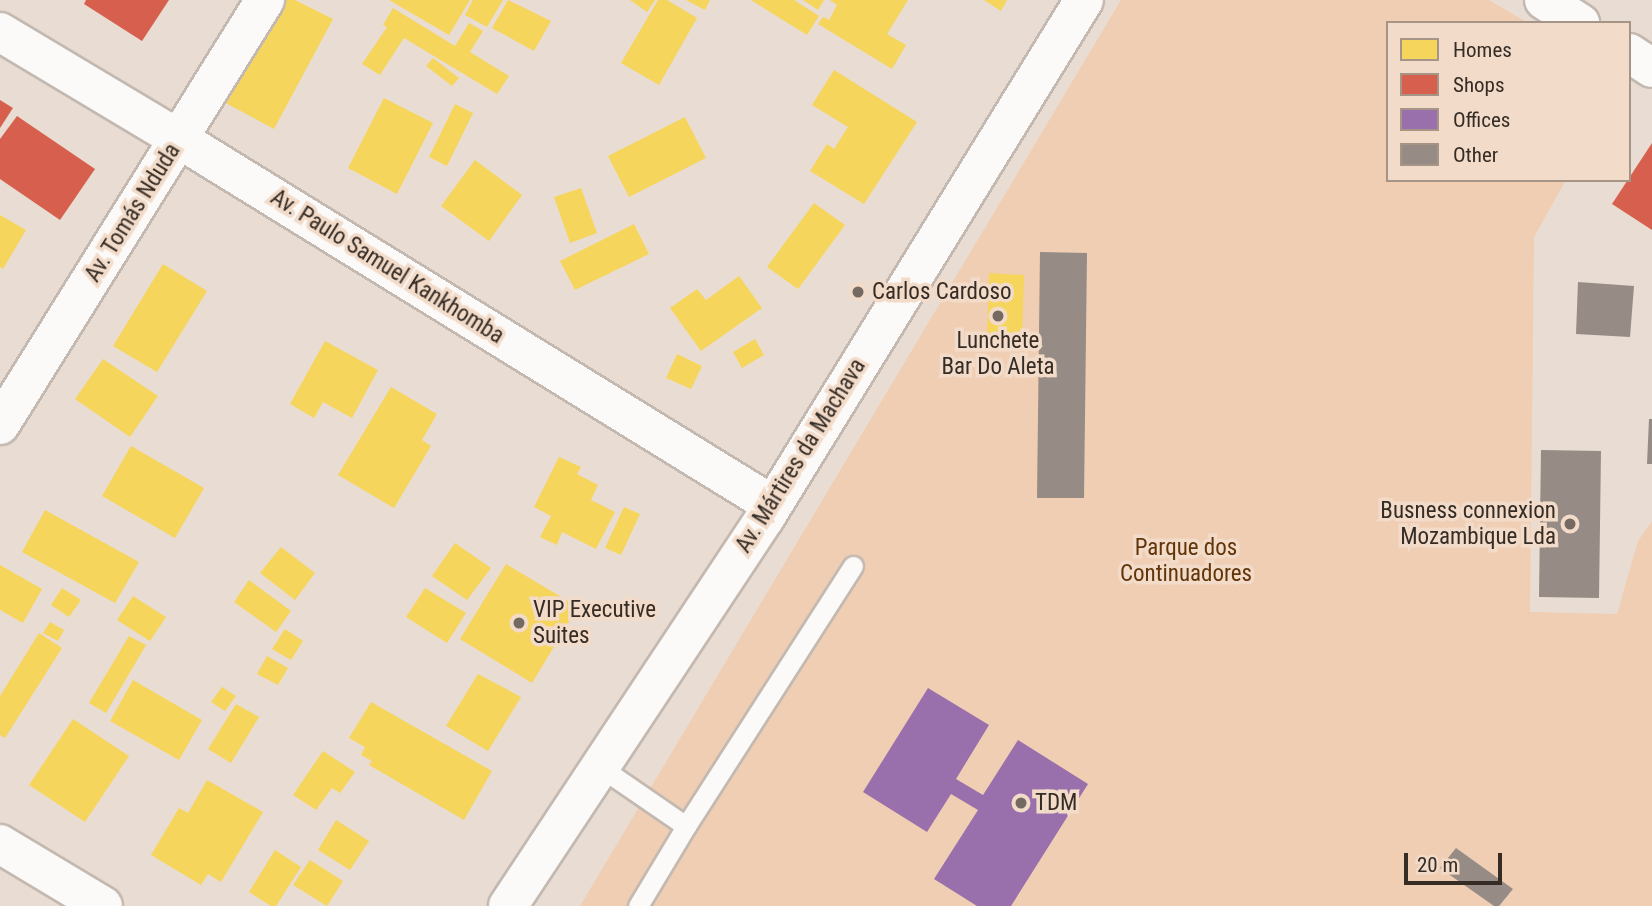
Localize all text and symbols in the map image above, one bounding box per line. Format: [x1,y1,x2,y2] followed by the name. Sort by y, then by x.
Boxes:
[1386,21,1631,182] legend
[1453,38,1512,62] text: Homes
[1453,73,1505,97] text: Shops
[1453,108,1510,132] text: Offices
[79,139,187,287] street label: Av. Tomás Nduda
[1453,143,1498,167] text: Other
[265,184,509,350] street label: Av. Paulo Samuel Kankhomba
[872,278,1011,306] place label: Carlos Cardoso
[850,284,866,300] marker: Carlos Cardoso
[990,308,1006,324] marker: Lunchete Bar Do Aleta
[942,327,1054,381] place label: Lunchete Bar Do Aleta
[730,354,872,558] street label: Av. Mártires da Machava
[1380,497,1556,551] place label: Busness connexion Mozambique Lda
[1562,516,1578,532] marker: Busness connexion Mozambique Lda
[1120,534,1252,588] park label: Parque dos Continuadores
[533,596,656,650] place label: VIP Executive Suites
[511,615,527,631] marker: VIP Executive Suites
[1035,789,1077,817] place label: TDM
[1013,795,1029,811] marker: TDM
[1407,839,1505,883] scale bar
[1417,853,1458,877] text: 20 m

